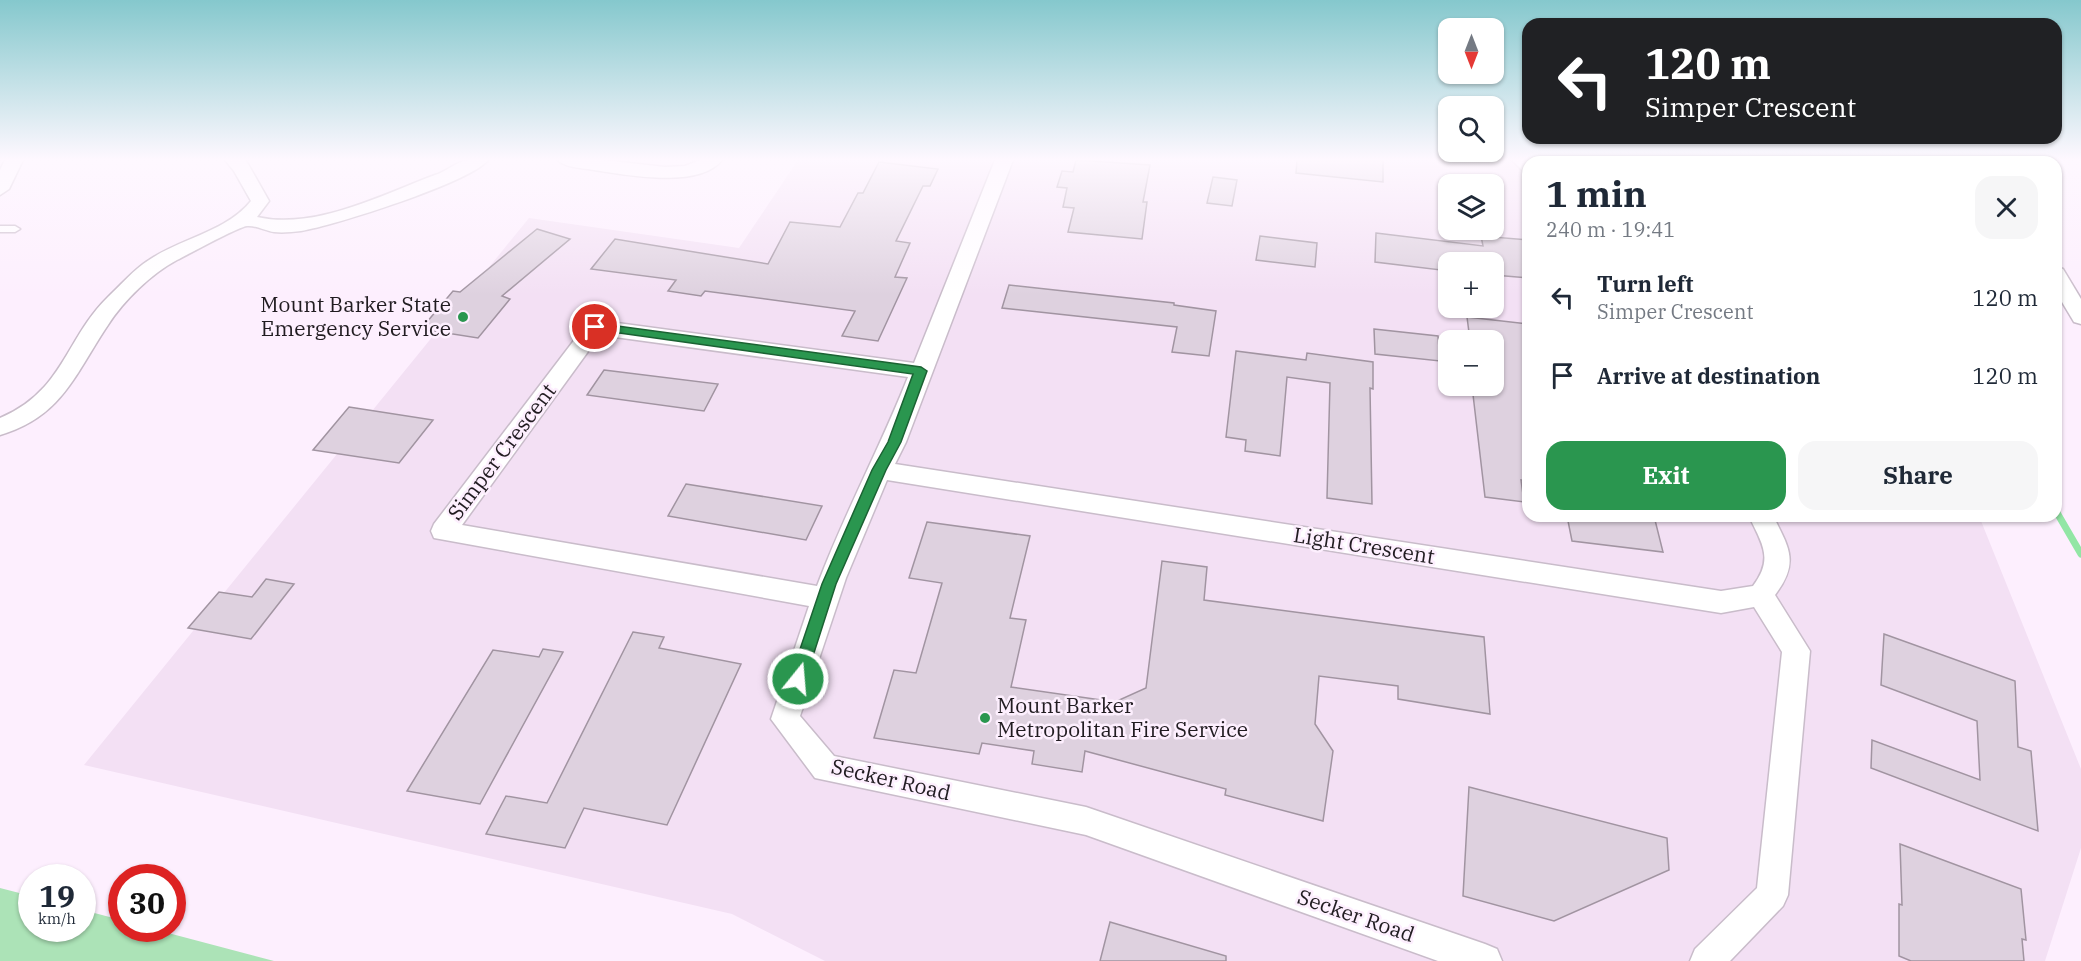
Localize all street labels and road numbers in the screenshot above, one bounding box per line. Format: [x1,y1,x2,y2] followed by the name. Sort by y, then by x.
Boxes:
[441,377,562,525] street label: Simper Crescent
[1291,520,1437,570] street label: Light Crescent
[829,752,954,806] street label: Secker Road
[1294,882,1419,948] street label: Secker Road

